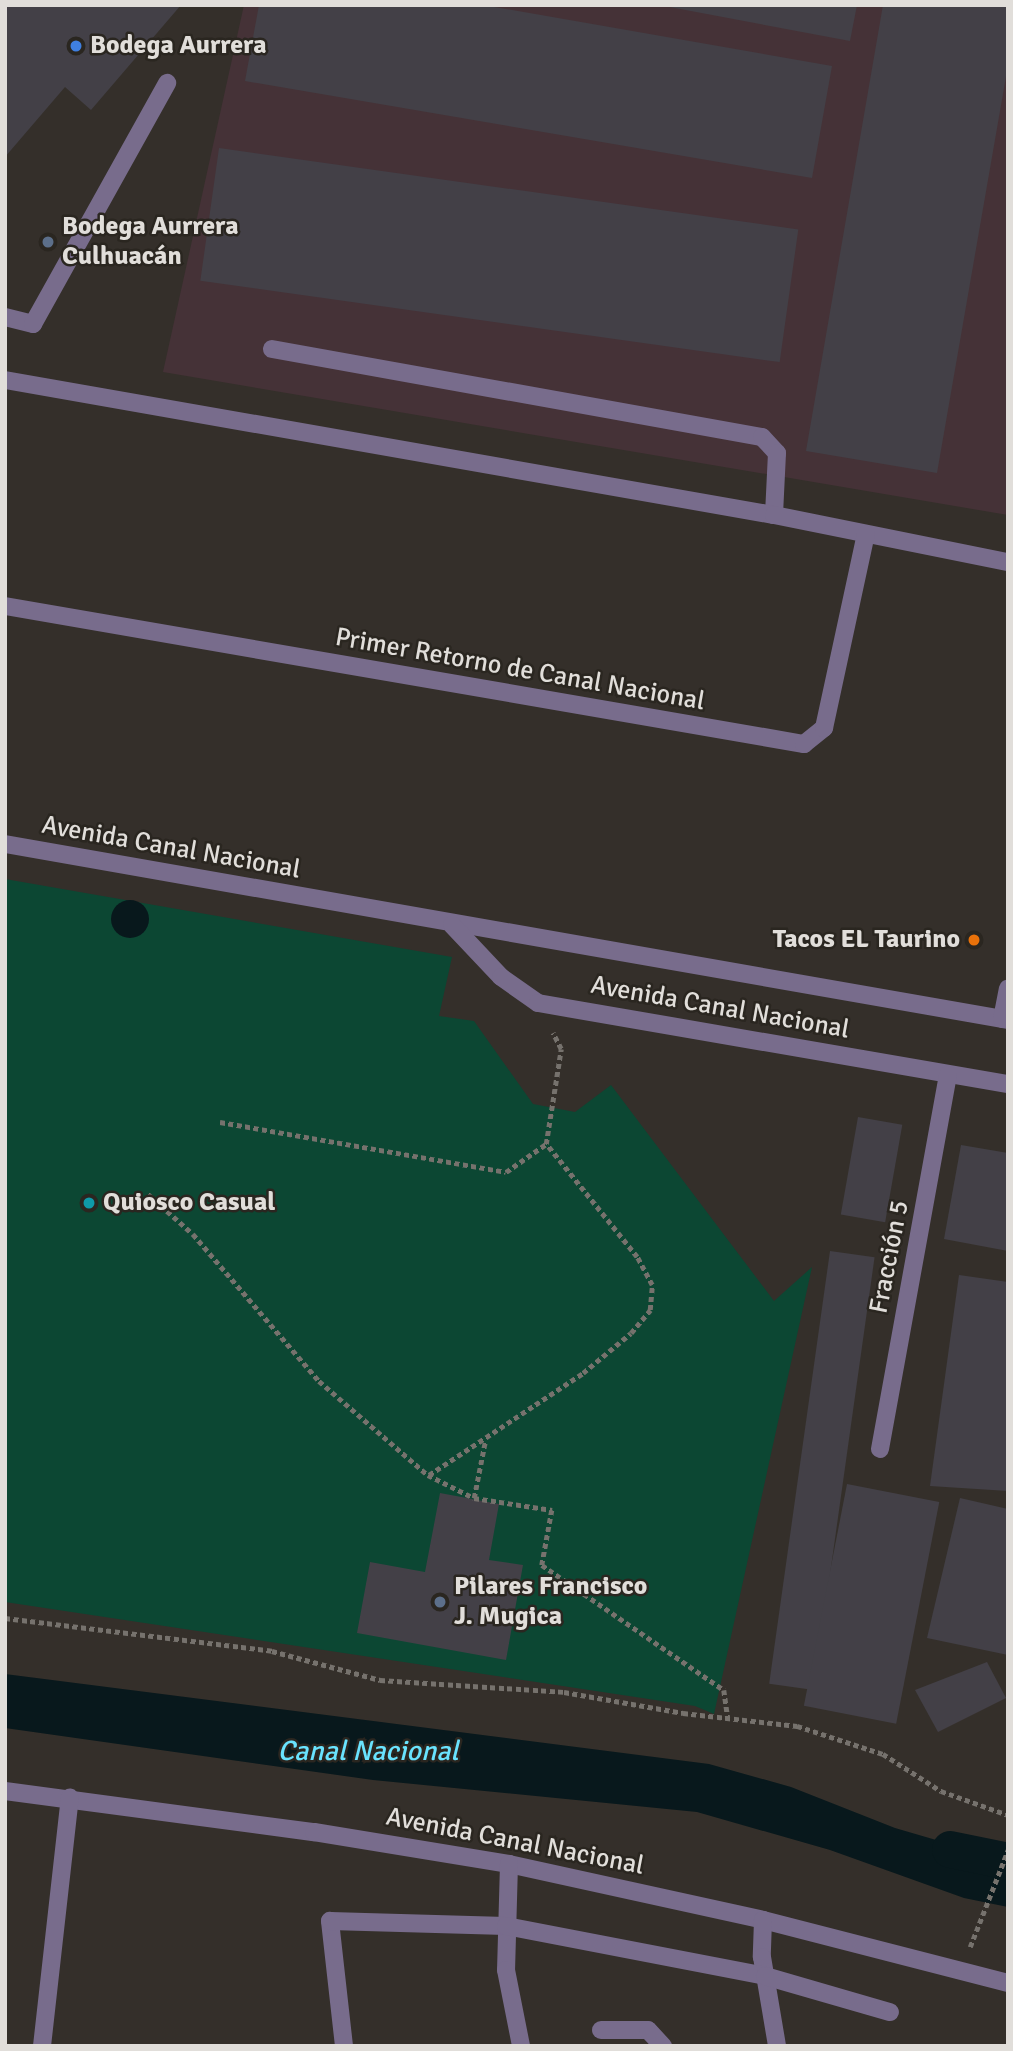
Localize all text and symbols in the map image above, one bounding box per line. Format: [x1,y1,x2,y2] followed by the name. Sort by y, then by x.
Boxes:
[90,30,267,62] place label: Bodega Aurrera
[68,38,84,54] marker: Bodega Aurrera
[62,211,239,272] place label: Bodega Aurrera Culhuacán
[40,234,56,250] marker: Bodega Aurrera Culhuacán
[333,622,707,718] street label: Primer Retorno de Canal Nacional
[39,810,303,886] street label: Avenida Canal Nacional
[773,924,960,956] place label: Tacos EL Taurino
[966,932,982,948] marker: Tacos EL Taurino
[588,970,852,1046] street label: Avenida Canal Nacional
[103,1187,275,1219] place label: Quiosco Casual
[81,1195,97,1211] marker: Quiosco Casual
[864,1198,916,1316] street label: Fracción 5
[454,1571,647,1632] place label: Pilares Francisco J. Mugica
[432,1594,448,1610] marker: Pilares Francisco J. Mugica
[277,1734,459,1768] water label: Canal Nacional
[383,1802,647,1882] street label: Avenida Canal Nacional

